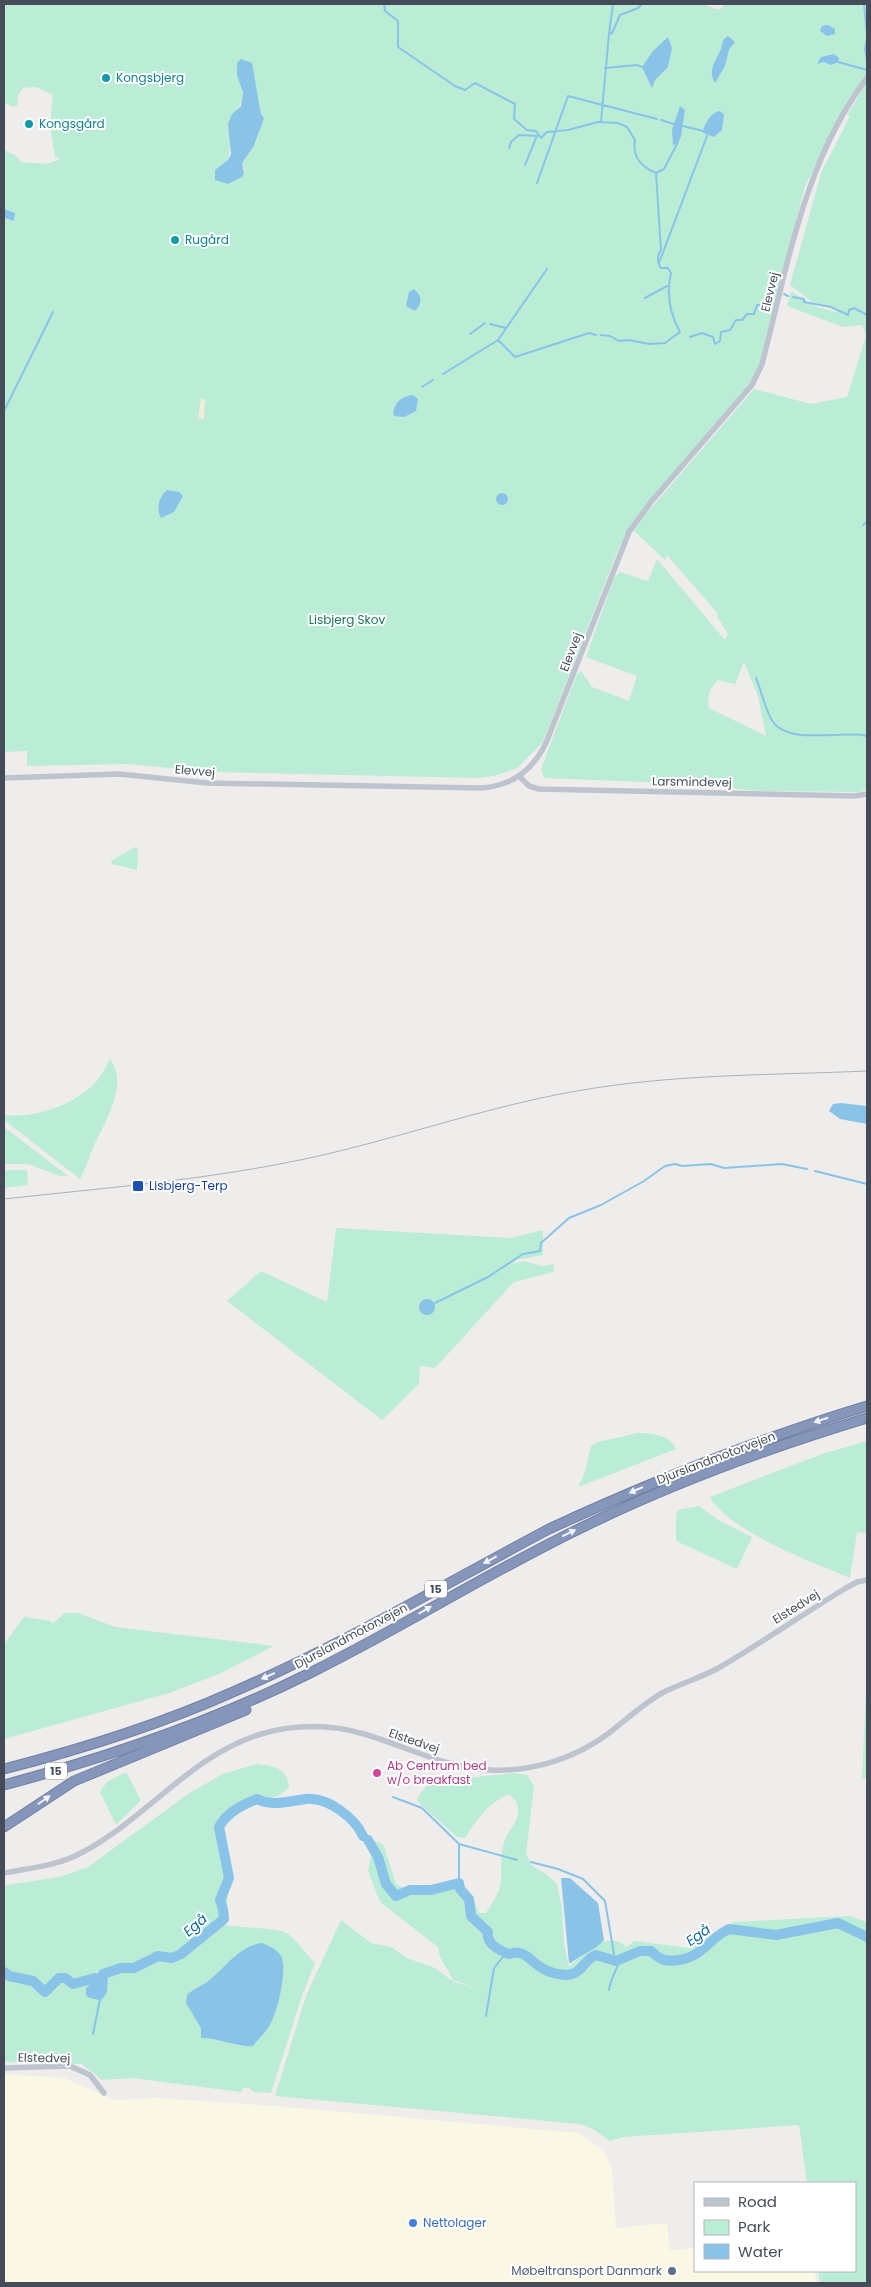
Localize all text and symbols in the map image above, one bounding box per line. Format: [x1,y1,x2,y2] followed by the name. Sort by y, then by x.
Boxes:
[116,69,184,86] place label: Kongsbjerg
[100,72,112,84] marker: Kongsbjerg
[39,115,105,132] place label: Kongsgård
[23,118,35,130] marker: Kongsgård
[185,231,229,248] place label: Rugård
[169,234,181,246] marker: Rugård
[756,270,783,314] street label: Elevvej
[309,611,385,628] park label: Lisbjerg Skov
[555,630,586,674] street label: Elevvej
[174,760,216,781] street label: Elevvej
[652,772,732,791] street label: Larsmindevej
[149,1177,228,1194] place label: Lisbjerg-Terp
[131,1179,145,1193] marker: Lisbjerg-Terp
[813,1417,828,1425] one-way arrow
[654,1427,777,1488] street label: Djurslandmotorvejen
[629,1486,643,1494] one-way arrow
[561,1529,576,1538] one-way arrow
[483,1556,496,1565] one-way arrow
[425,1580,447,1598] road number: 15
[769,1585,822,1628] street label: Elstedvej
[291,1599,410,1673] street label: Djurslandmotorvejen
[419,1606,432,1615] one-way arrow
[261,1673,275,1681] one-way arrow
[387,1724,442,1757] street label: Elstedvej
[387,1757,487,1788] place label: Ab Centrum bed w/o breakfast
[45,1762,67,1780] road number: 15
[371,1767,383,1779] marker: Ab Centrum bed w/o breakfast
[38,1795,51,1805] one-way arrow
[179,1909,212,1941] water label: Egå
[682,1919,715,1951] water label: Egå
[18,2049,70,2066] street label: Elstedvej
[694,2182,856,2272] legend
[738,2191,777,2212] text: Road
[423,2214,487,2231] place label: Nettolager
[738,2216,770,2237] text: Park
[407,2217,419,2229] marker: Nettolager
[738,2241,784,2262] text: Water
[511,2262,663,2279] place label: Møbeltransport Danmark
[666,2265,678,2277] marker: Møbeltransport Danmark

